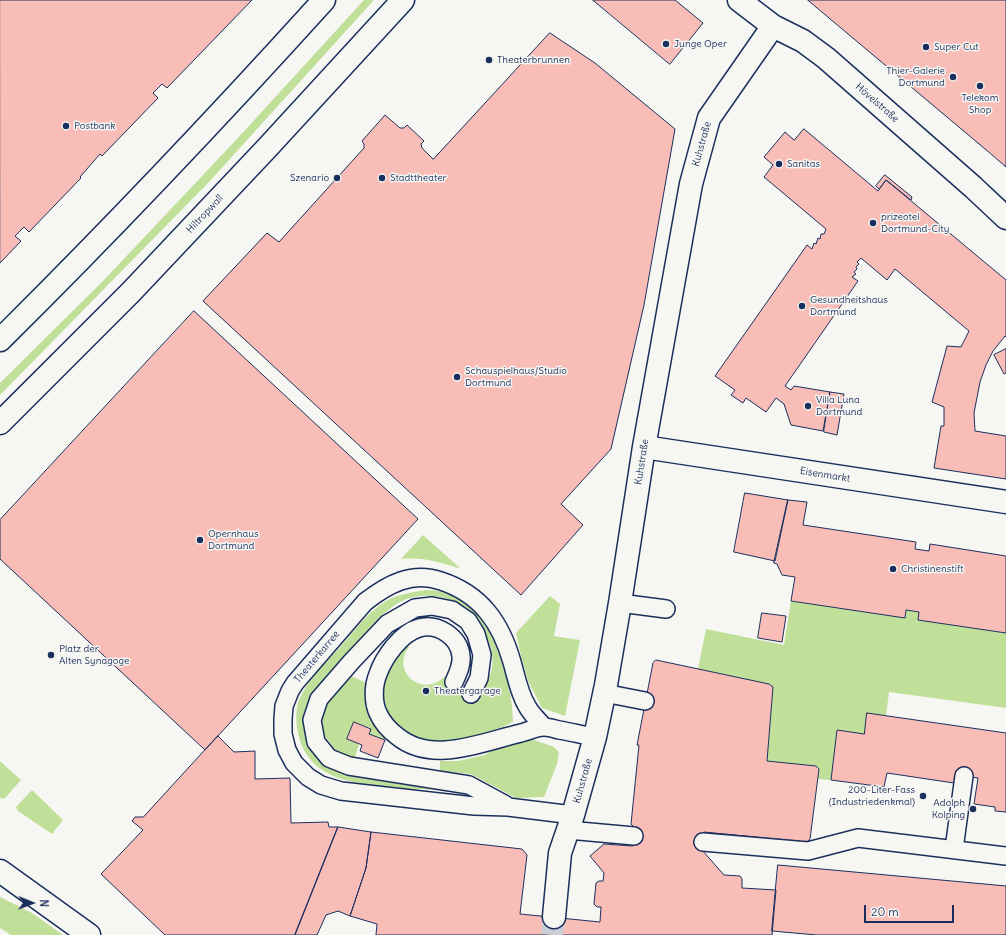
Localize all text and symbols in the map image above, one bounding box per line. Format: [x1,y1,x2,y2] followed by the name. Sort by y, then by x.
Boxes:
[674,38,727,50] place label: Junge Oper
[661,39,671,49] marker: Junge Oper
[934,41,979,53] place label: Super Cut
[921,42,931,52] marker: Super Cut
[497,54,570,66] place label: Theaterbrunnen
[484,55,494,65] marker: Theaterbrunnen
[886,65,945,88] place label: Thier-Galerie Dortmund
[948,72,958,82] marker: Thier-Galerie Dortmund
[853,81,901,125] street label: Hövelstraße
[975,81,985,91] marker: Telekom Shop
[962,92,998,116] place label: Telekom Shop
[74,120,115,132] place label: Postbank
[690,120,714,168] street label: Kuhstraße
[61,121,71,131] marker: Postbank
[787,158,820,170] place label: Sanitas
[774,159,784,169] marker: Sanitas
[290,172,329,184] place label: Szenario
[390,172,447,184] place label: Stadttheater
[332,173,342,183] marker: Szenario
[377,173,387,183] marker: Stadttheater
[184,192,226,236] street label: Hiltropwall
[881,211,949,234] place label: prizeotel Dortmund-City
[868,218,878,228] marker: prizeotel Dortmund-City
[810,294,888,318] place label: Gesundheitshaus Dortmund
[797,301,807,311] marker: Gesundheitshaus Dortmund
[465,365,567,388] place label: Schauspielhaus/Studio Dortmund
[452,372,462,382] marker: Schauspielhaus/Studio Dortmund
[816,394,862,418] place label: Villa Luna Dortmund
[803,401,813,411] marker: Villa Luna Dortmund
[632,438,652,486] street label: Kuhstraße
[799,465,851,485] street label: Eisenmarkt
[208,528,259,552] place label: Opernhaus Dortmund
[195,535,205,545] marker: Opernhaus Dortmund
[901,563,964,575] place label: Christinenstift
[888,564,898,574] marker: Christinenstift
[292,629,342,685] street label: Theaterkarree
[59,643,129,666] place label: Platz der Alten Synagoge
[46,650,56,660] marker: Platz der Alten Synagoge
[434,685,501,697] place label: Theatergarage
[421,686,431,696] marker: Theatergarage
[571,757,595,805] street label: Kuhstraße
[829,784,915,808] place label: 200-Liter-Fass (Industriedenkmal)
[918,791,928,801] marker: 200-Liter-Fass (Industriedenkmal)
[932,797,965,820] place label: Adolph Kolping
[968,804,978,814] marker: Adolph Kolping
[12,883,52,923] north arrow
[866,897,956,923] scale bar
[37,899,51,907] text: N
[871,904,899,919] text: 20 m

